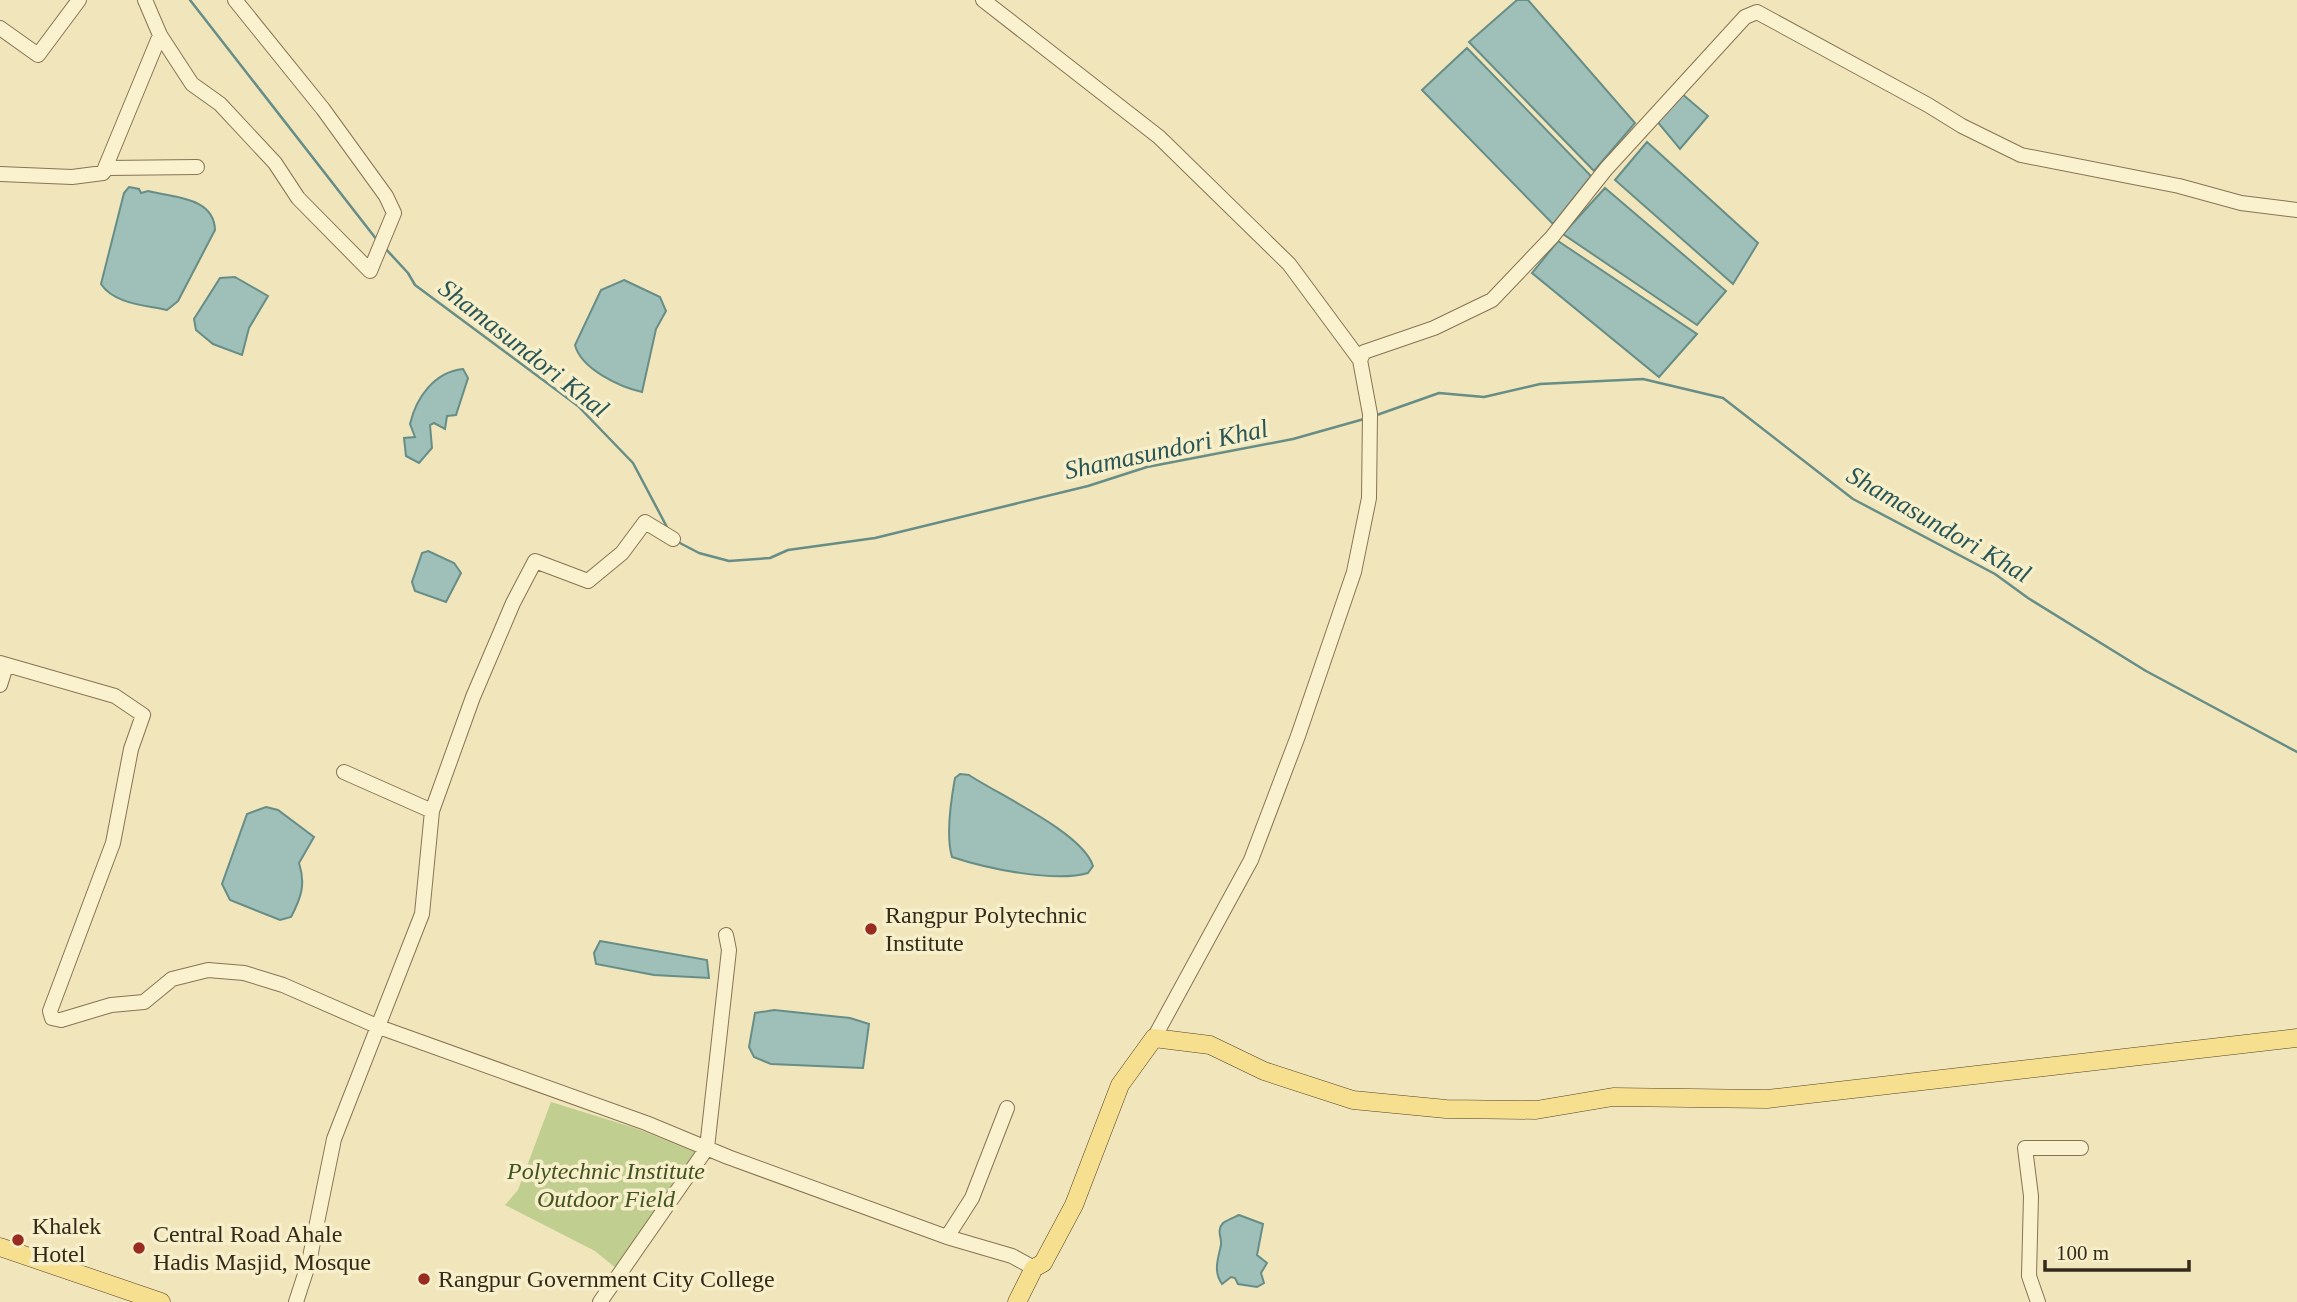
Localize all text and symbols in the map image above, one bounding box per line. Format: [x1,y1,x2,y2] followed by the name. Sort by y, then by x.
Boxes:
[433,273,614,424] water label: Shamasundori Khal
[1062,414,1271,485] water label: Shamasundori Khal
[1842,460,2036,589] water label: Shamasundori Khal
[885,902,1087,956] place label: Rangpur Polytechnic Institute
[863,921,879,937] marker: Rangpur Polytechnic Institute
[506,1158,705,1212] park label: Polytechnic Institute Outdoor Field
[32,1213,101,1267] place label: Khalek Hotel
[153,1221,371,1275] place label: Central Road Ahale Hadis Masjid, Mosque
[2045,1228,2188,1272] scale bar
[10,1232,26,1248] marker: Khalek Hotel
[131,1240,147,1256] marker: Central Road Ahale Hadis Masjid, Mosque
[2056,1241,2109,1265] text: 100 m
[438,1266,775,1292] place label: Rangpur Government City College
[416,1271,432,1287] marker: Rangpur Government City College

